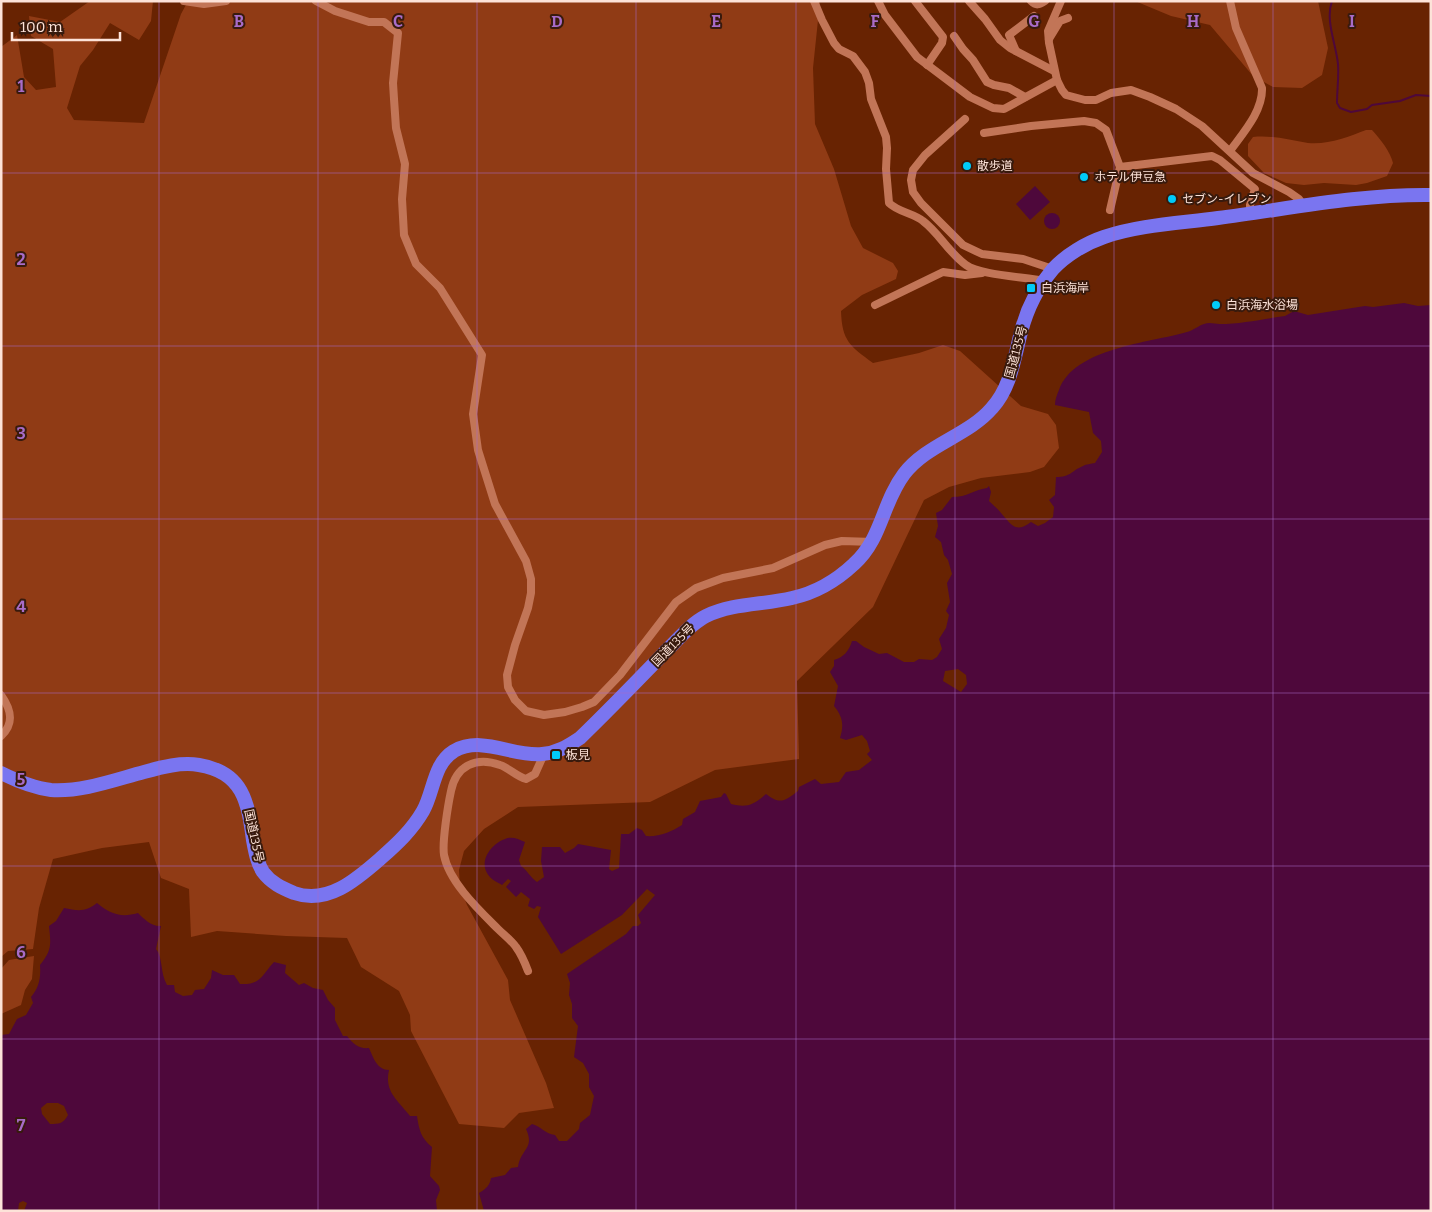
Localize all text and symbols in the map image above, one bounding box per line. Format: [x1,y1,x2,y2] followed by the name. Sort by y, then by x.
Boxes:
[12,10,120,42] scale bar
[234,12,244,31] text: B
[393,12,403,31] text: C
[551,12,563,31] text: D
[711,12,721,31] text: E
[871,12,880,31] text: F
[1028,12,1040,31] text: G
[1187,12,1200,31] text: H
[1349,12,1355,31] text: I
[20,18,63,36] text: 100 m
[18,77,25,96] text: 1
[977,159,1013,173] place label: 散歩道
[961,160,973,172] marker: 散歩道
[1094,170,1166,184] place label: ホテル伊豆急
[1078,171,1090,183] marker: ホテル伊豆急
[1182,192,1272,206] place label: セブン-イレブン
[1166,193,1178,205] marker: セブン-イレブン
[16,250,26,269] text: 2
[1041,281,1089,295] place label: 白浜海岸
[1025,282,1037,294] marker: 白浜海岸
[1226,298,1298,312] place label: 白浜海水浴場
[1210,299,1222,311] marker: 白浜海水浴場
[1002,324,1030,380] street label: 国道135号
[16,424,26,443] text: 3
[16,597,26,616] text: 4
[649,621,697,669] street label: 国道135号
[566,748,590,762] place label: 板見
[550,749,562,761] marker: 板見
[17,770,26,789] text: 5
[242,808,266,864] street label: 国道135号
[16,943,26,962] text: 6
[17,1116,26,1135] text: 7

